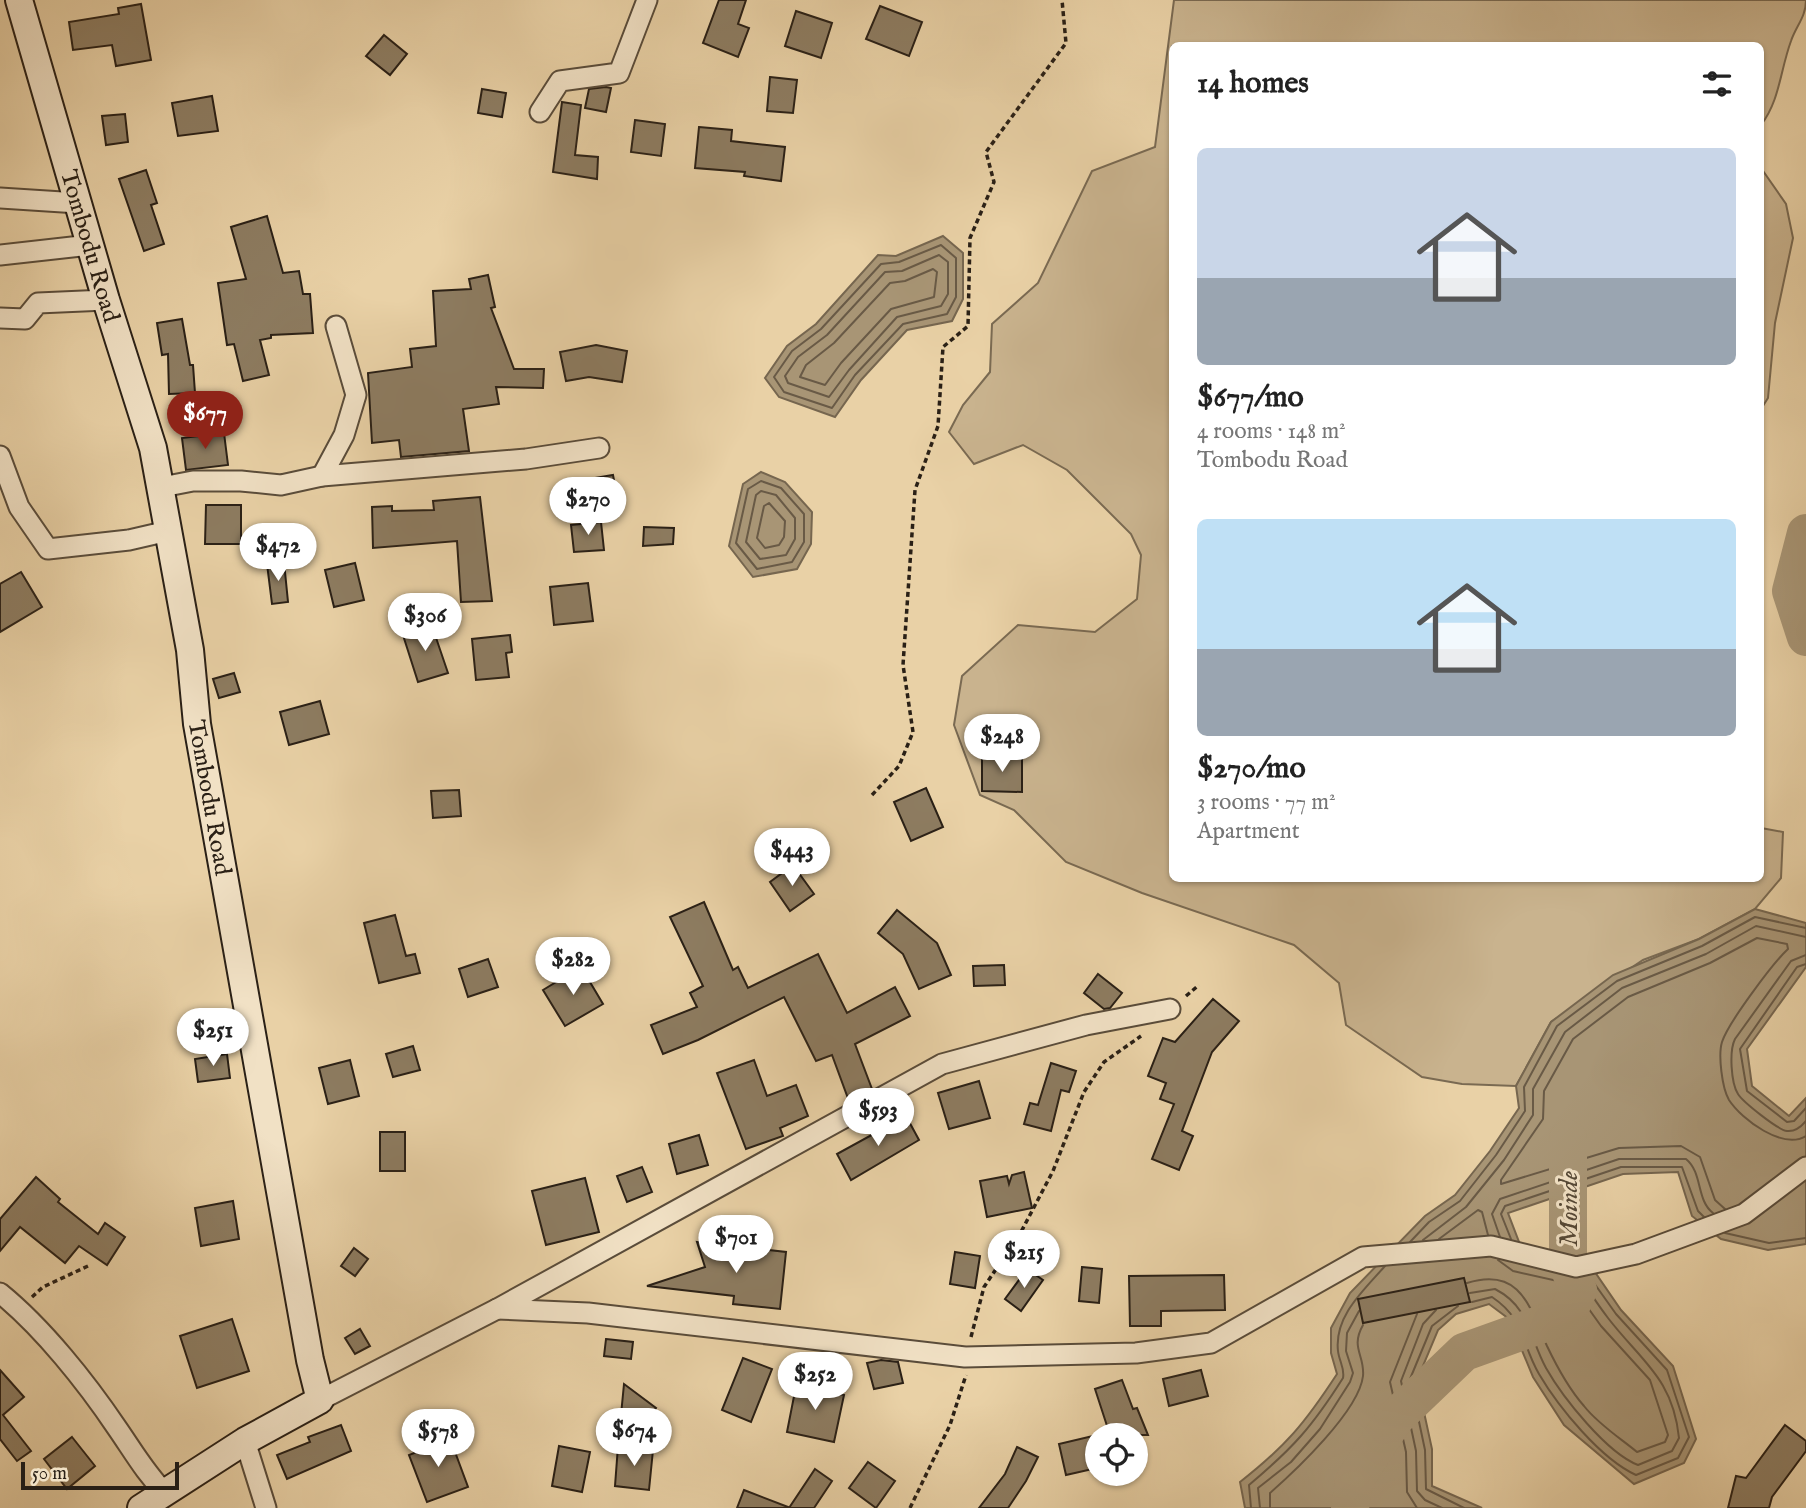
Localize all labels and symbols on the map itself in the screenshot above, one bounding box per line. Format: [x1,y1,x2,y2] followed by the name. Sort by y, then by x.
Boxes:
[52,166,126,327] street label: Tombodu Road
[164,392,246,451] pin: $677
[547,477,629,537] pin: $270
[237,524,319,583] pin: $472
[384,594,466,653] pin: $306
[961,714,1043,774] pin: $248
[180,718,238,878] street label: Tombodu Road
[751,828,833,888] pin: $443
[532,937,614,997] pin: $282
[172,1009,254,1068] pin: $251
[837,1088,919,1148] pin: $593
[1553,1171,1586,1247] water label: Moinde
[695,1216,777,1275] pin: $701
[983,1230,1065,1290] pin: $215
[774,1352,856,1412] pin: $252
[593,1408,675,1468] pin: $674
[397,1410,479,1469] pin: $578
[21,1459,178,1491] scale bar

